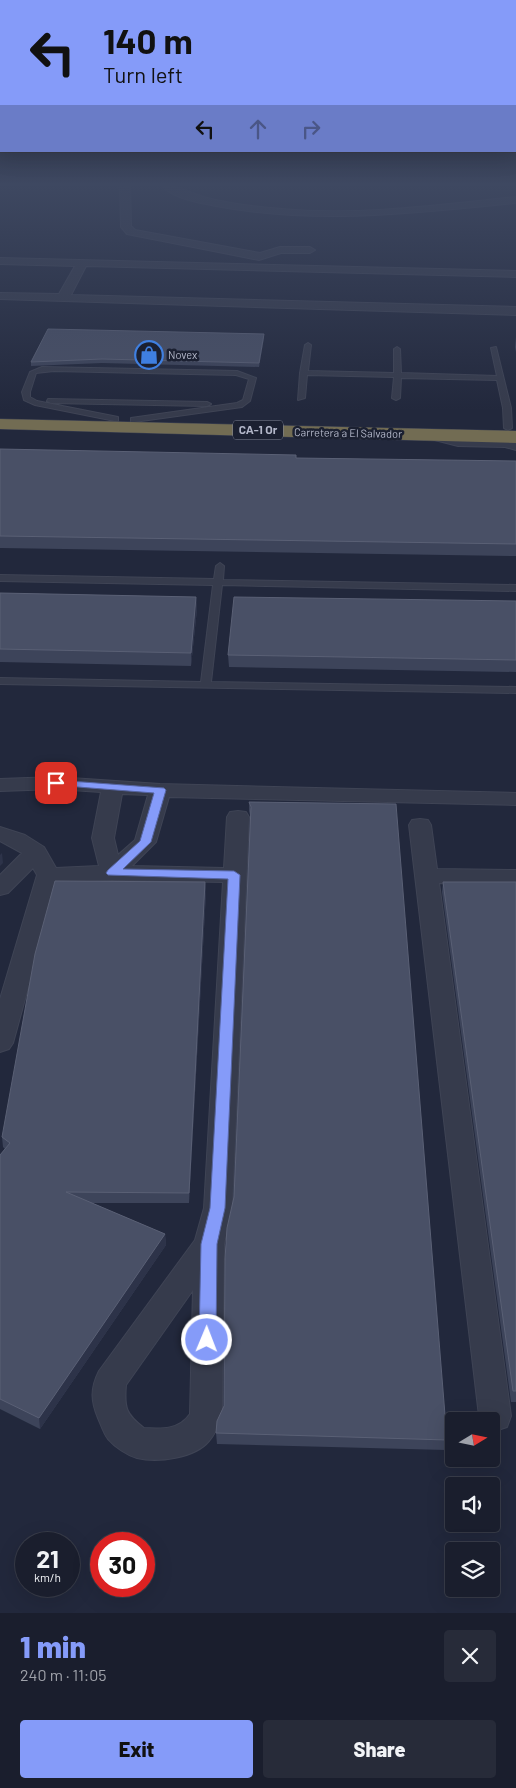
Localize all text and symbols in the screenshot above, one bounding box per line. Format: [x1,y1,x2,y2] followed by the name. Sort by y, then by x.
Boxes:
[103,19,193,61] text: 140 m
[20,20,85,85] icon: left
[103,61,183,87] text: Turn left
[191,115,219,143] icon: left
[244,115,272,143] icon: ahead
[297,115,325,143] icon: right
[134,340,164,370] shop icon: Novex
[168,348,197,361] place label: Novex
[233,420,283,440] road number: CA-1 Or
[294,425,402,440] street label: Carretera a El Salvador
[35,762,77,804] pin
[42,769,70,797] icon: arrive
[180,1313,232,1365] position arrow
[445,1412,500,1468] north arrow
[445,1412,500,1597] map controls
[445,1477,500,1532] button: sound
[90,1532,155,1597] speed limit sign: 30
[445,1542,500,1597] button: layers
[36,1543,59,1573] text: 21
[34,1570,61,1584] text: km/h
[20,1628,86,1664] text: 1 min
[444,1630,496,1682] button: close
[20,1665,107,1684] text: 240 m · 11:05
[20,1720,253,1778] button: Exit
[263,1720,496,1778] button: Share

